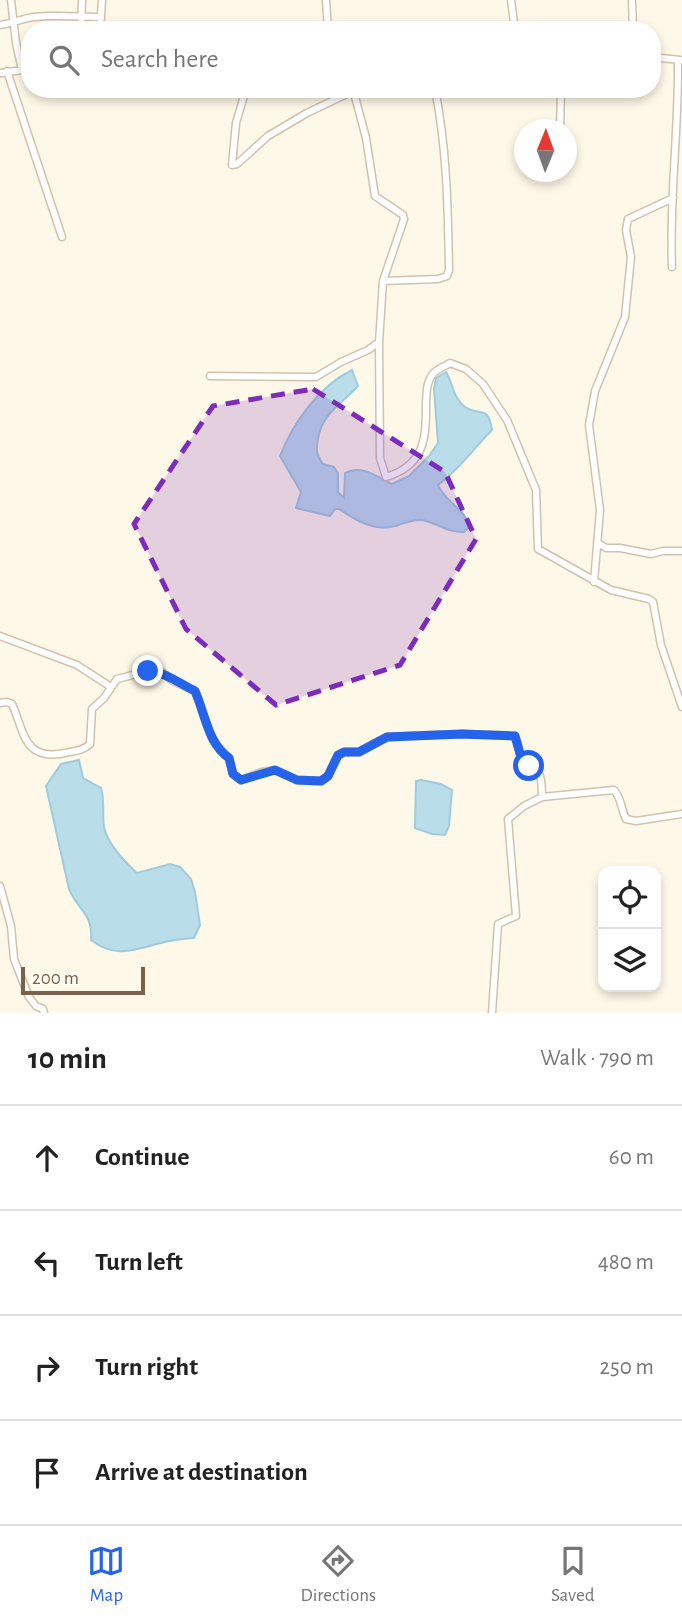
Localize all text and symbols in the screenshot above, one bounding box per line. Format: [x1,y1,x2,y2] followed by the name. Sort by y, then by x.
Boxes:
[21,21,661,98] search box
[45,41,83,79] icon: search
[101,46,219,72] text: Search here
[514,119,577,182] north arrow
[132,655,163,686] route end
[513,750,544,781] route start
[598,866,661,992] map controls
[598,866,661,929] button: locate
[598,929,661,992] button: layers
[21,964,145,996] scale bar
[32,969,79,988] text: 200 m
[28,1044,107,1074] text: 10 min
[540,1047,654,1070] text: Walk · 790 m
[28,1139,66,1177] icon: ahead
[95,1144,190,1170] text: Continue
[609,1146,654,1169] text: 60 m
[28,1244,66,1282] icon: left
[95,1249,183,1275] text: Turn left
[598,1251,654,1274] text: 480 m
[28,1349,66,1387] icon: right
[95,1354,198,1380] text: Turn right
[600,1356,654,1379] text: 250 m
[28,1454,66,1492] icon: arrive
[95,1459,308,1485] text: Arrive at destination
[87,1542,125,1607] tab: Map
[300,1542,376,1607] tab: Directions
[551,1542,595,1607] tab: Saved

